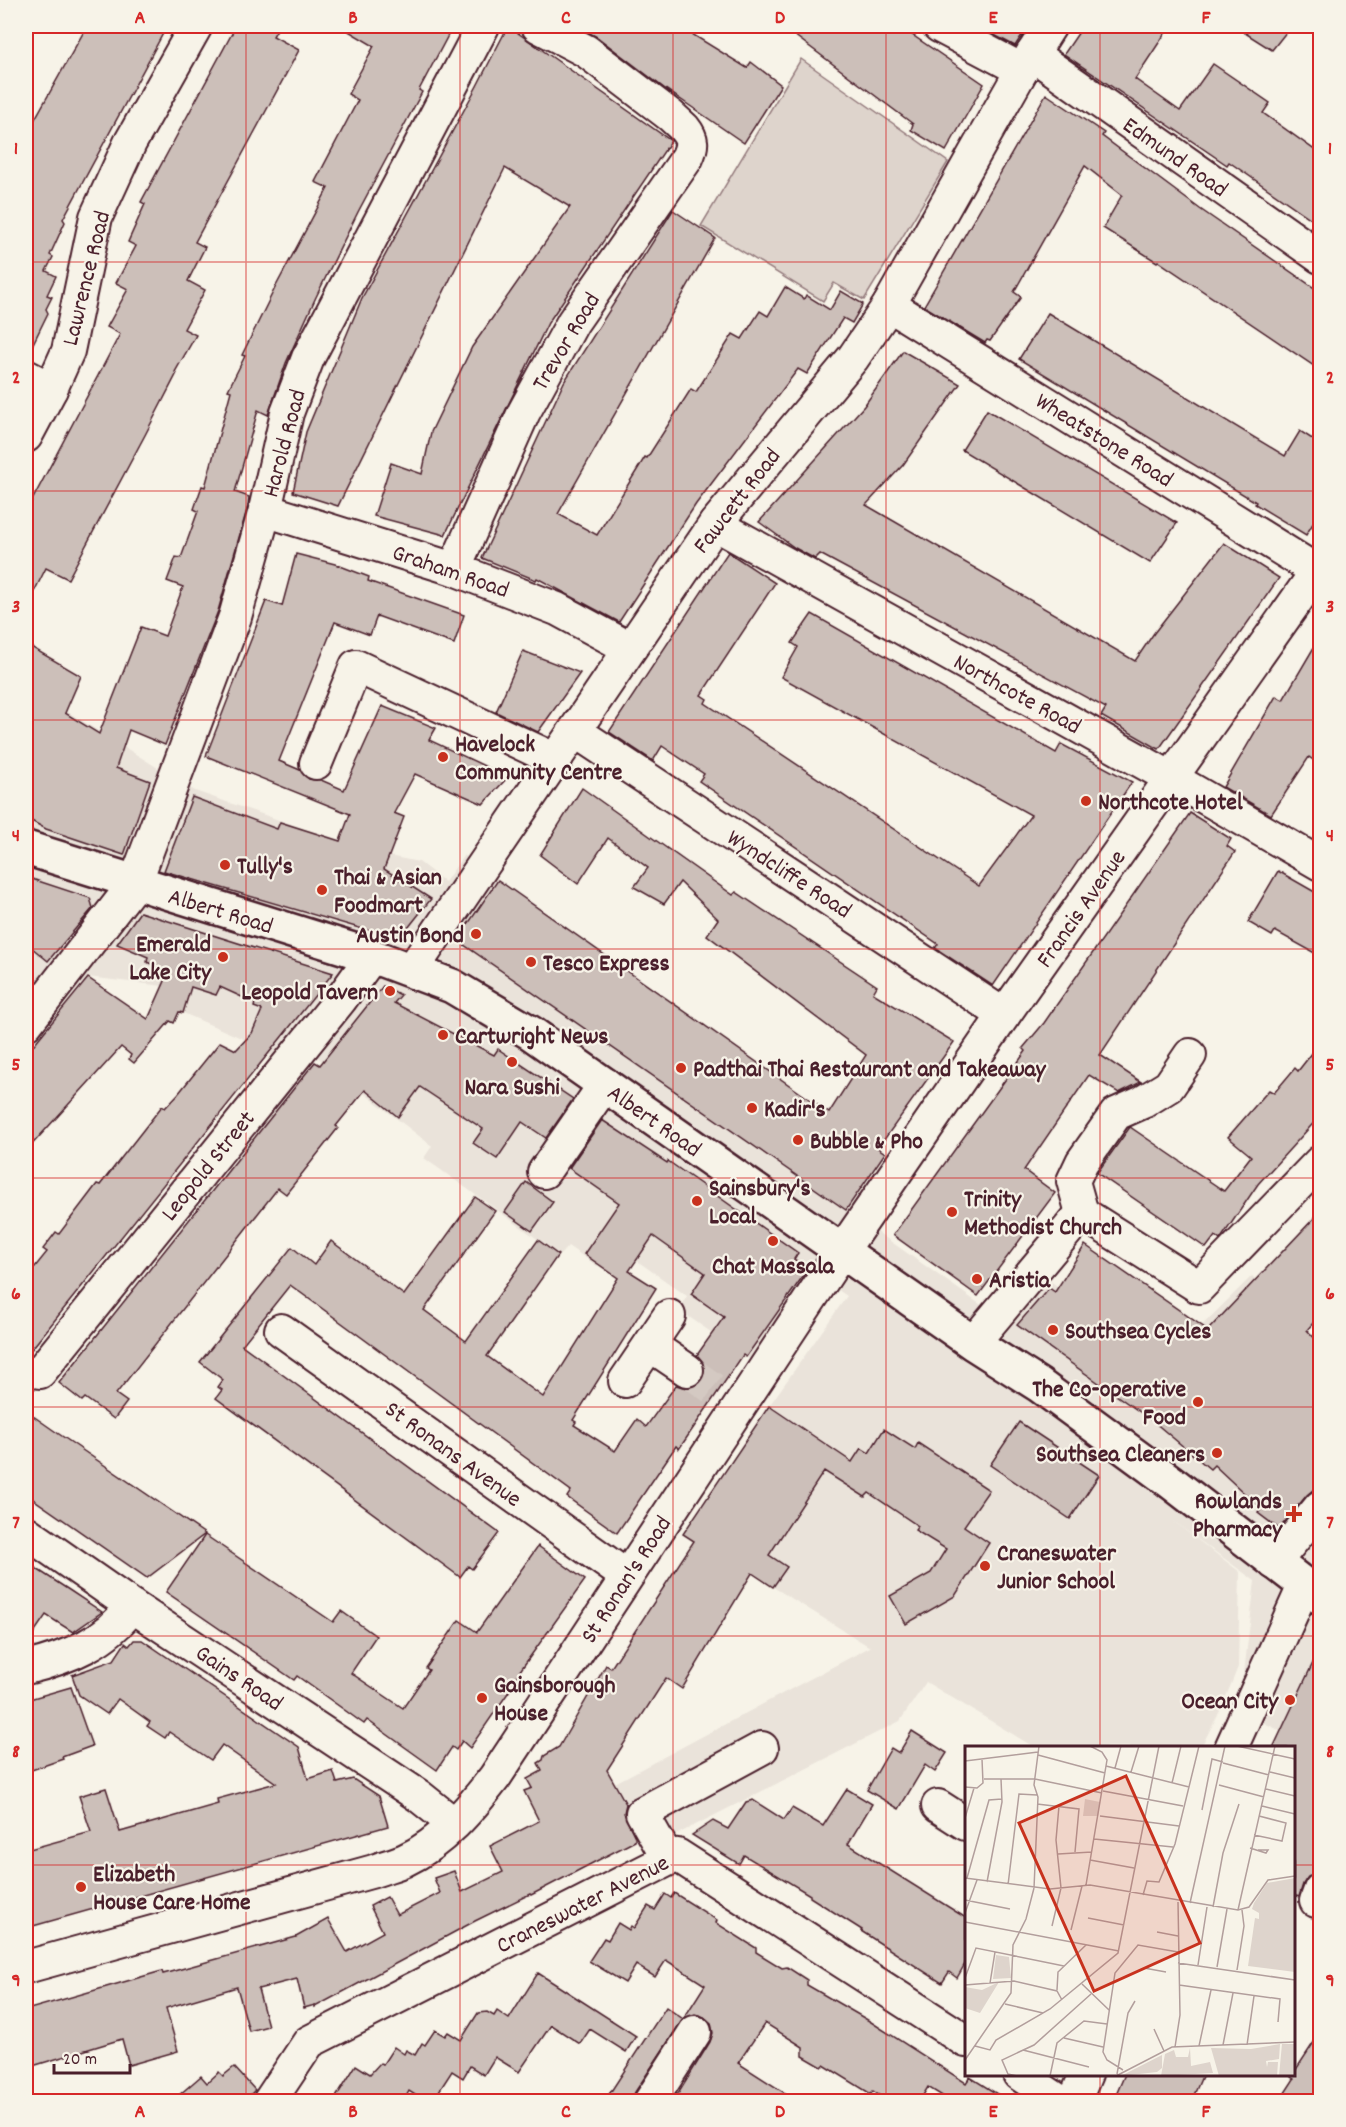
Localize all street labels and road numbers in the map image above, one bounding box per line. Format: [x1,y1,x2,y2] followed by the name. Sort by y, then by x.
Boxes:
[1115,110,1234,207] street label: Edmund Road
[55,208,121,350] street label: Lawrence Road
[525,287,610,398] street label: Trevor Road
[1028,385,1179,498] street label: Wheatstone Road
[255,386,317,502] street label: Harold Road
[686,442,790,562] street label: Fawcett Road
[387,537,513,609] street label: Graham Road
[946,646,1087,745] street label: Northcote Road
[719,822,857,929] street label: Wyndcliffe Road
[1029,844,1136,976] street label: Francis Avenue
[164,881,277,945] street label: Albert Road
[599,1078,707,1167] street label: Albert Road
[154,1104,265,1229] street label: Leopold Street
[377,1394,528,1517] street label: St Ronans Avenue
[574,1510,682,1651] street label: St Ronan's Road
[188,1638,289,1721] street label: Gains Road
[491,1847,676,1964] street label: Craneswater Avenue

